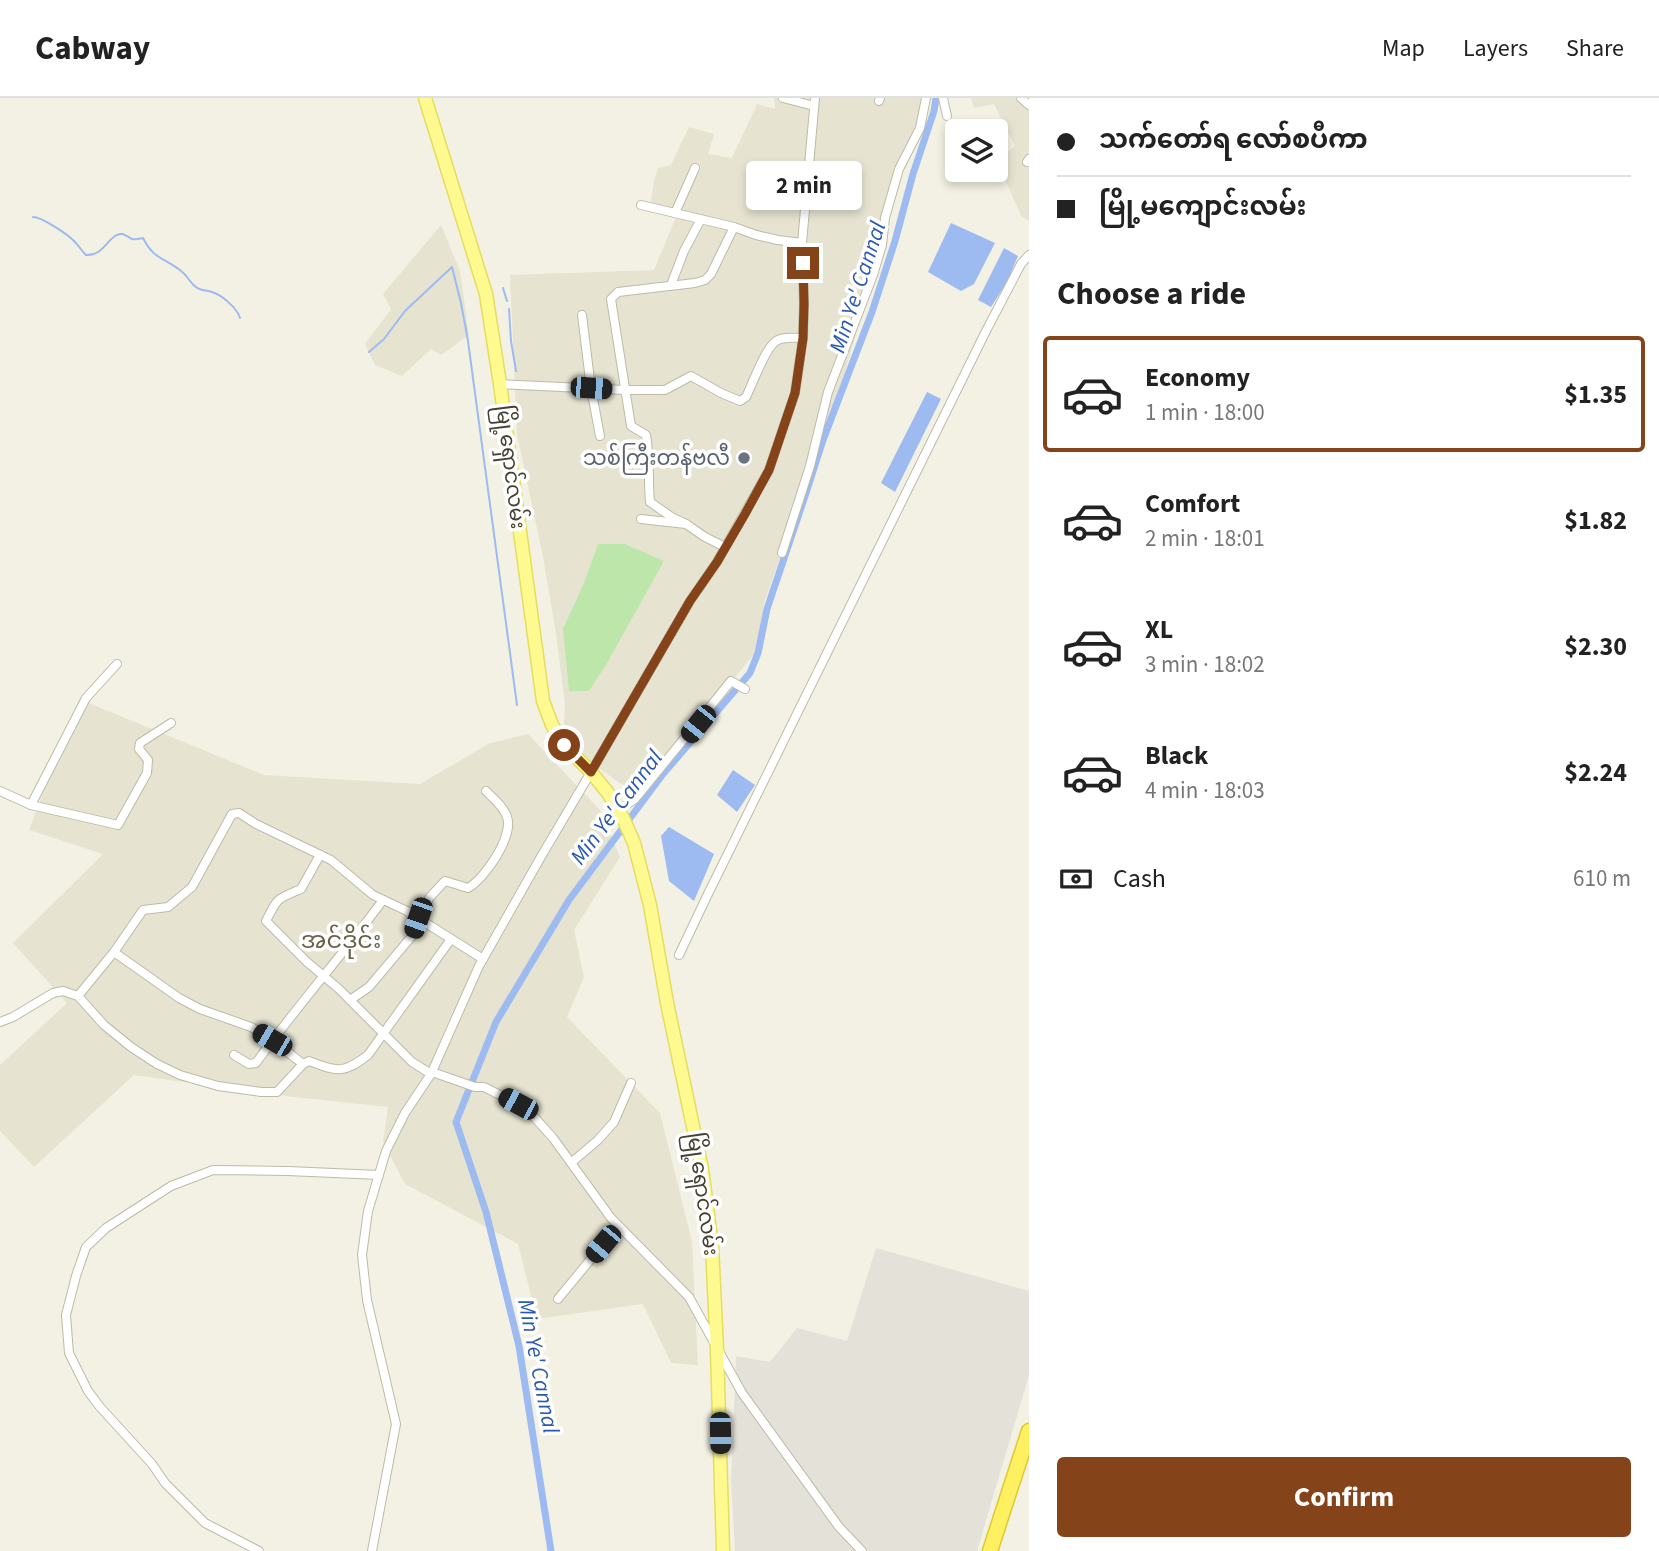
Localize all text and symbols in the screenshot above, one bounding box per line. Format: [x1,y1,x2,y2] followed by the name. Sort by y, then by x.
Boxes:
[35,25,150,72] text: Cabway
[1382,31,1425,66] text: Map
[1463,31,1528,66] text: Layers
[1566,31,1624,66] text: Share
[945,119,1008,182] map controls
[945,119,1008,182] button: layers
[1099,121,1368,158] text: သက်တော်ရ လော်စပီကာ
[745,162,861,211] callout: 2 min
[776,169,832,202] text: 2 min
[1099,188,1307,225] text: မြို့မကျောင်းလမ်း
[821,217,894,357] water label: Min Ye' Cannal
[787,247,819,279] route end
[1057,271,1246,317] text: Choose a ride
[1145,359,1250,396] text: Economy
[1061,363,1124,426] icon: car
[570,376,613,400] car
[1564,376,1627,413] text: $1.35
[1145,396,1265,429] text: 1 min · 18:00
[487,403,534,531] street label: မြို့ရှောင်လမ်း
[583,442,730,475] place label: သစ်ကြီးတန်ဗလီ
[736,450,752,466] marker: သစ်ကြီးတန်ဗလီ
[1145,485,1240,522] text: Comfort
[1061,489,1124,552] icon: car
[1564,502,1627,539] text: $1.82
[1145,522,1265,555] text: 2 min · 18:01
[1145,611,1173,648] text: XL
[1061,615,1124,678] icon: car
[1564,628,1627,665] text: $2.30
[1145,648,1265,681] text: 3 min · 18:02
[677,701,720,747] car
[548,729,580,761] route start
[1145,737,1208,774] text: Black
[1061,741,1124,804] icon: car
[562,743,671,872] water label: Min Ye' Cannal
[1564,754,1627,791] text: $2.24
[1145,774,1265,807] text: 4 min · 18:03
[1057,860,1095,898] icon: cash
[1113,860,1166,897] text: Cash
[1573,862,1631,895] text: 610 m
[402,895,435,941] car
[301,923,381,959] district label: အင်ဒိုင်း
[249,1020,296,1060] car
[495,1085,542,1123] car
[678,1130,728,1258] street label: မြို့ရှောင်လမ်း
[582,1221,625,1267] car
[509,1296,568,1437] water label: Min Ye' Cannal
[710,1412,731,1454] car
[1057,1457,1631,1537] button: Confirm

